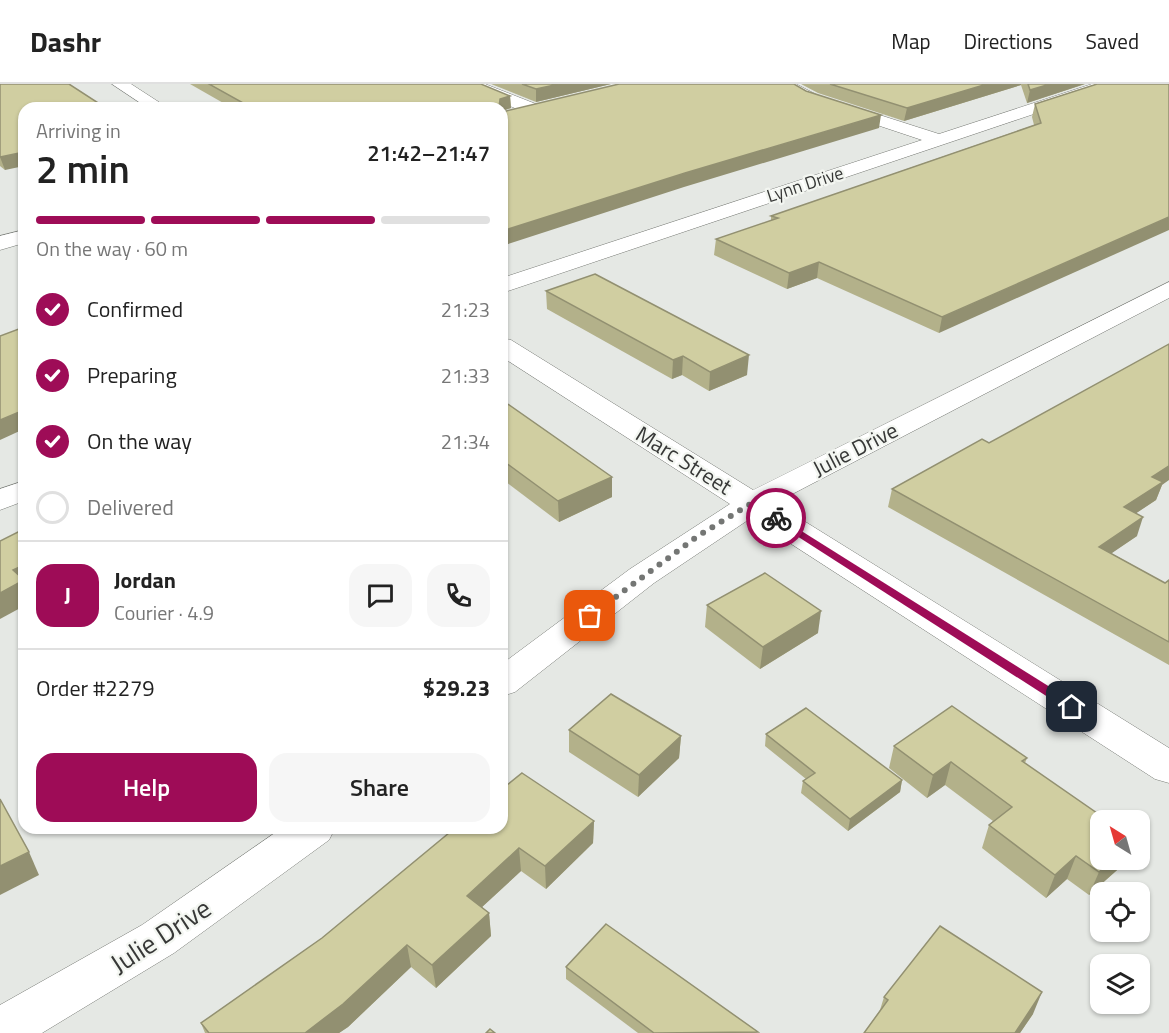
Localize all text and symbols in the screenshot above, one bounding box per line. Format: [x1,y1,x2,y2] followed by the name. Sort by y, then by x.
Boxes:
[30,20,101,63] text: Dashr
[891,25,931,57] text: Map
[964,25,1053,57] text: Directions
[1086,25,1139,57] text: Saved
[36,115,121,146] text: Arriving in
[367,136,490,170] text: 21:42–21:47
[36,139,130,198] text: 2 min
[763,159,847,209] street label: Lynn Drive
[36,233,188,264] text: On the way · 60 m
[87,292,183,326] text: Confirmed
[36,293,69,326] icon: check
[441,294,490,325] text: 21:23
[87,358,177,392] text: Preparing
[36,359,69,392] icon: check
[441,360,490,391] text: 21:33
[806,413,904,485] street label: Julie Drive
[629,417,739,503] street label: Marc Street
[87,424,192,458] text: On the way
[36,425,69,458] icon: check
[441,426,490,457] text: 21:34
[746,488,806,548] courier
[87,490,174,524] text: Delivered
[760,502,793,535] icon: bike
[114,563,176,597] text: Jordan
[349,564,412,627] button: chat
[427,564,490,627] button: phone
[64,578,71,612] text: J
[564,590,615,641] pin
[114,597,214,628] text: Courier · 4.9
[573,599,606,632] icon: bag
[36,671,155,705] text: Order #2279
[423,671,490,705] text: $29.23
[1046,681,1097,732] pin
[1055,690,1088,723] icon: home
[36,753,257,822] button: Help
[269,753,490,822] button: Share
[1090,810,1150,870] north arrow
[1090,810,1150,1014] map controls
[1090,882,1150,942] button: locate
[101,887,219,983] street label: Julie Drive
[1090,954,1150,1014] button: layers

